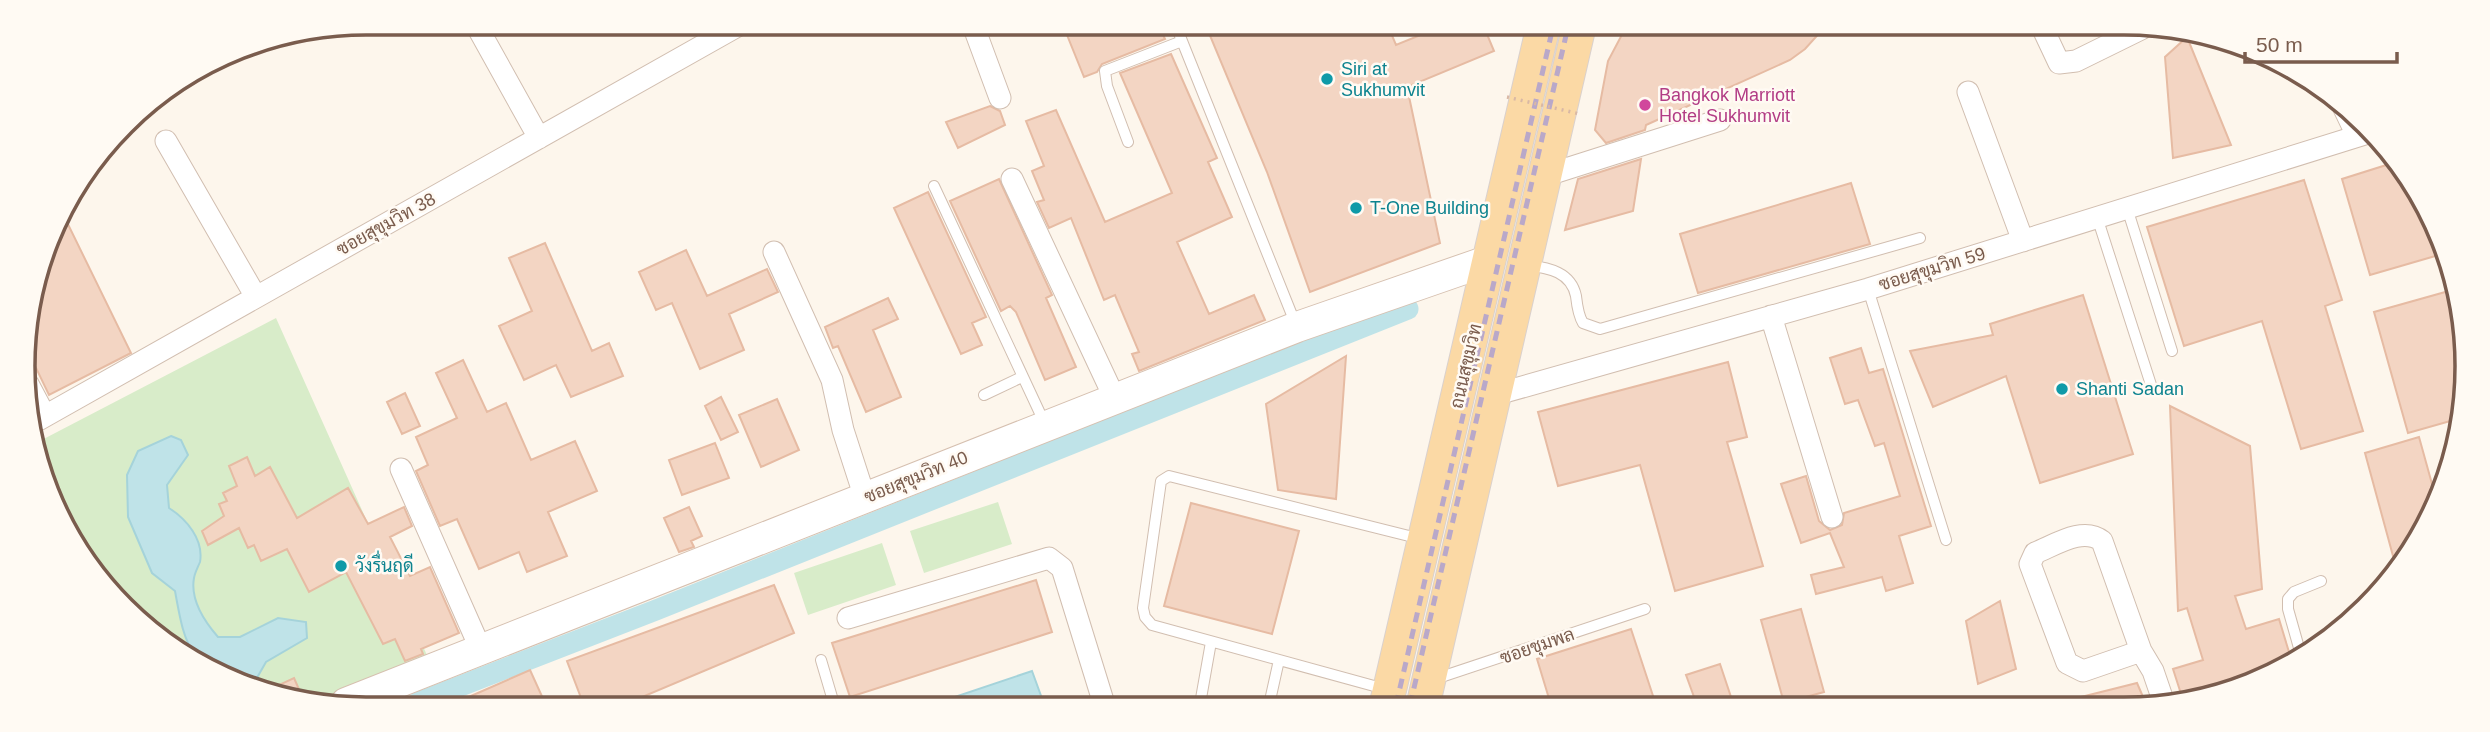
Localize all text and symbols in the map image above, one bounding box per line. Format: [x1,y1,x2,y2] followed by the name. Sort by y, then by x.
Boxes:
[2245,21,2397,65] scale bar
[2256,33,2303,56] text: 50 m
[1341,59,1425,100] place label: Siri at Sukhumvit
[1319,71,1335,87] marker: Siri at Sukhumvit
[1659,85,1795,126] place label: Bangkok Marriott Hotel Sukhumvit
[1637,97,1653,113] marker: Bangkok Marriott Hotel Sukhumvit
[332,188,440,261] street label: ซอยสุขุมวิท 38
[1370,198,1489,218] place label: T-One Building
[1348,200,1364,216] marker: T-One Building
[1876,242,1988,297] street label: ซอยสุขุมวิท 59
[1446,321,1487,411] street label: ถนนสุขุมวิท
[2076,379,2184,399] place label: Shanti Sadan
[2054,381,2070,397] marker: Shanti Sadan
[861,446,972,509] street label: ซอยสุขุมวิท 40
[355,550,414,577] place label: วังรื่นฤดี
[333,558,349,574] marker: วังรื่นฤดี
[1497,624,1577,670] street label: ซอยชุมพล

